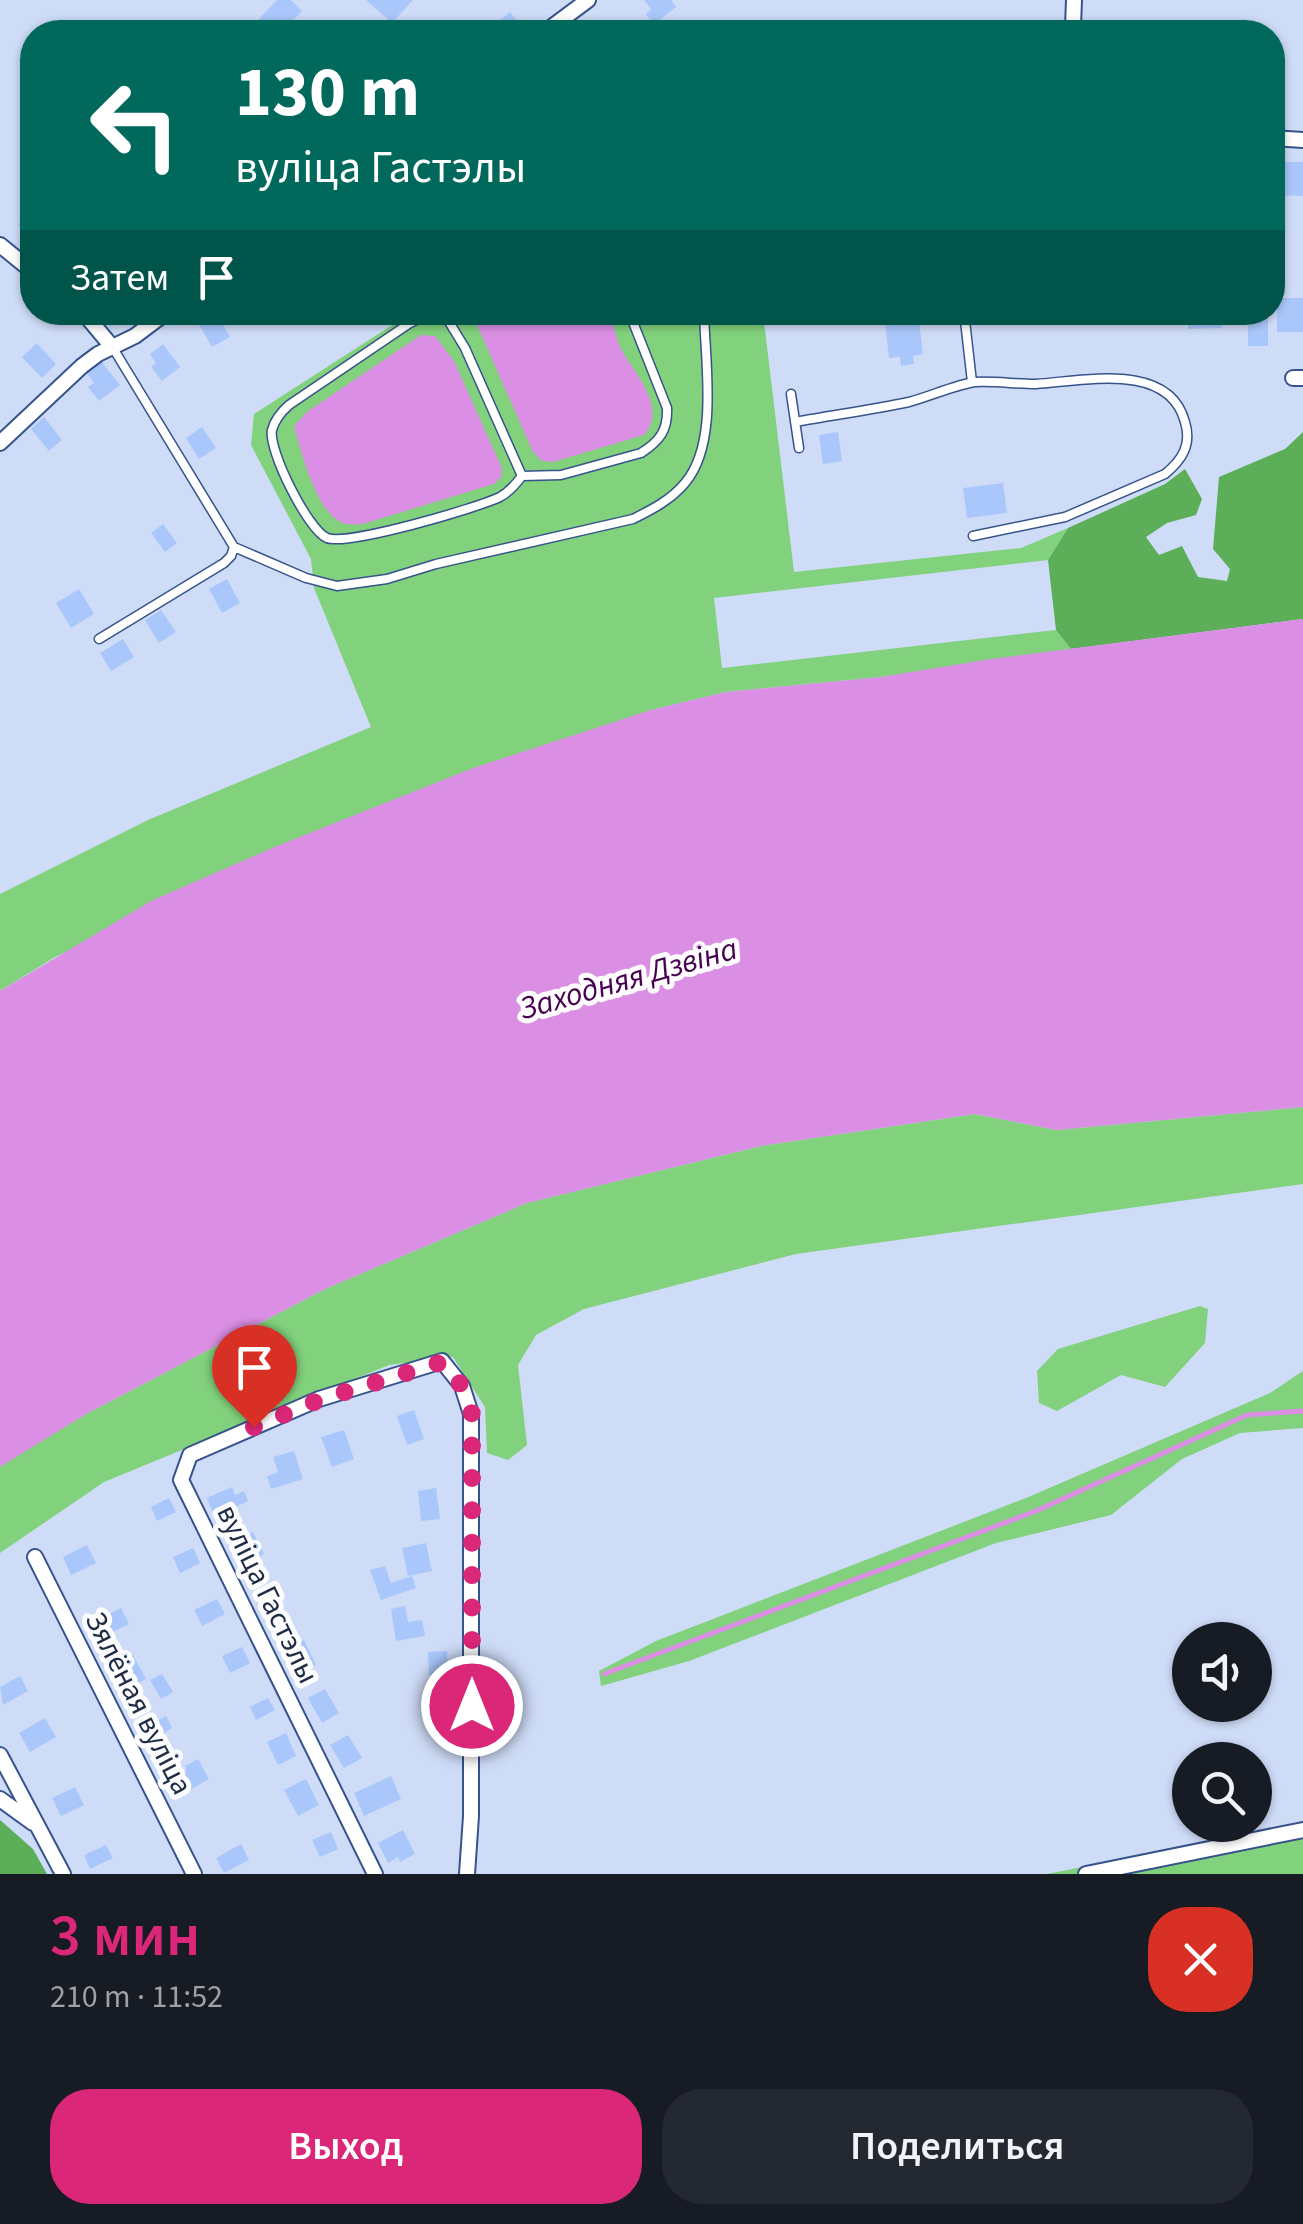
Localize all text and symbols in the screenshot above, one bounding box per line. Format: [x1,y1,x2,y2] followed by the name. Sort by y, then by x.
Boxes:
[235,43,420,143] text: 130 m
[70,60,200,190] icon: left
[235,136,526,200] text: вуліца Гастэлы
[189,250,244,305] icon: arrive
[70,251,169,305] text: Затем
[514,926,743,1032] water label: Заходняя Дзвіна
[212,1325,297,1428] pin
[227,1340,282,1395] icon: arrive
[206,1498,329,1691] street label: вуліца Гастэлы
[74,1604,203,1802] street label: Зялёная вуліца
[1172,1622,1272,1842] map controls
[1172,1622,1272,1722] button: sound
[420,1654,524,1758] position arrow
[1172,1742,1272,1842] button: search
[50,1894,200,1979] text: 3 мин
[1148,1907,1253,2012] button: close
[50,1974,223,2020] text: 210 m · 11:52
[50,2089,642,2204] button: Выход
[662,2089,1253,2204] button: Поделиться

